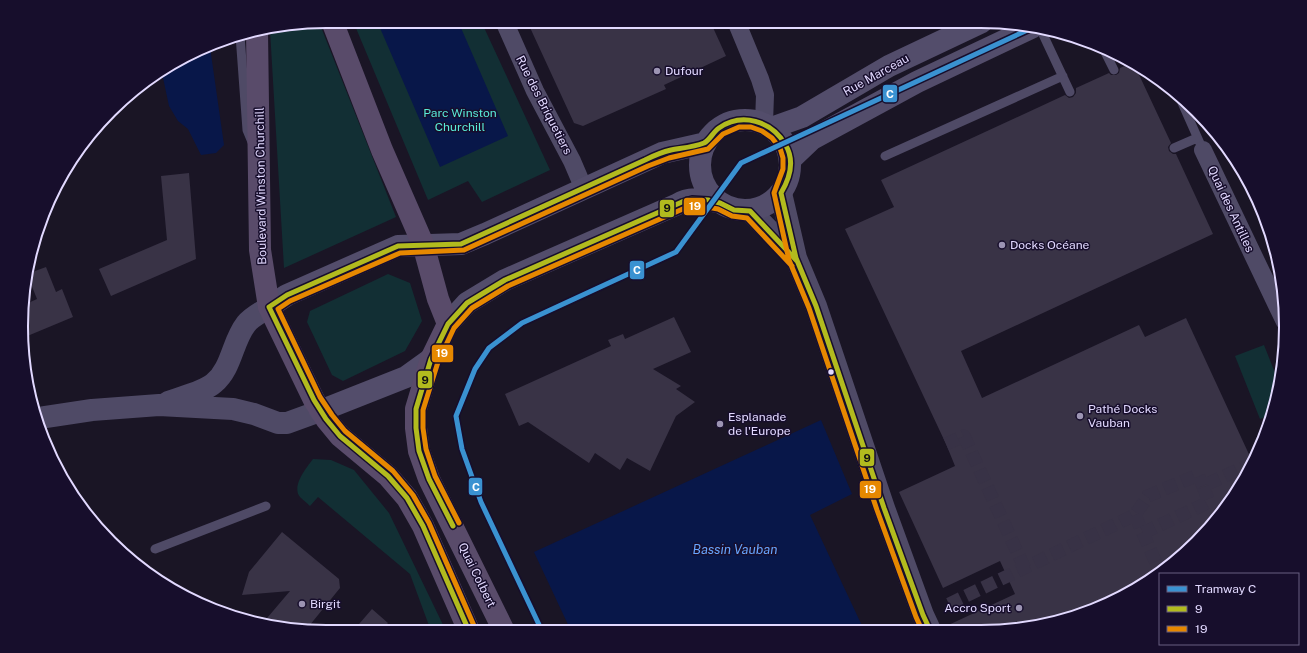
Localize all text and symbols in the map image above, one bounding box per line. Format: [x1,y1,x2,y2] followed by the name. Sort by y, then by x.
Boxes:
[841,51,911,99] street label: Rue Marceau
[513,53,575,157] street label: Rue des Briquetiers
[665,64,704,78] place label: Dufour
[652,66,662,76] marker: Dufour
[882,84,898,103] line badge: C
[886,88,894,100] text: C
[423,106,497,134] park label: Parc Winston Churchill
[253,107,269,265] street label: Boulevard Winston Churchill
[1205,164,1257,254] street label: Quai des Antilles
[683,197,706,216] line badge: 19
[659,199,675,218] line badge: 9
[689,200,701,212] text: 19
[663,202,671,214] text: 9
[1010,238,1090,252] place label: Docks Océane
[997,240,1007,250] marker: Docks Océane
[629,260,645,280] line badge: C
[633,264,641,276] text: C
[431,344,454,363] line badge: 19
[436,347,448,359] text: 19
[826,367,836,377] unlabelled marker
[417,370,433,389] line badge: 9
[421,374,429,386] text: 9
[1088,402,1157,430] place label: Pathé Docks Vauban
[728,410,791,438] place label: Esplanade de l'Europe
[1075,411,1085,421] marker: Pathé Docks Vauban
[715,419,725,429] marker: Esplanade de l'Europe
[859,448,875,467] line badge: 9
[863,452,871,464] text: 9
[468,477,483,496] line badge: C
[859,480,882,499] line badge: 19
[472,481,480,493] text: C
[864,483,876,495] text: 19
[455,540,499,610] street label: Quai Colbert
[693,542,777,557] water label: Bassin Vauban
[1159,573,1299,645] legend
[1195,582,1256,596] text: Tramway C
[310,597,341,611] place label: Birgit
[297,599,307,609] marker: Birgit
[944,601,1011,615] place label: Accro Sport
[1195,602,1203,616] text: 9
[1014,603,1024,613] marker: Accro Sport
[1195,622,1207,636] text: 19

